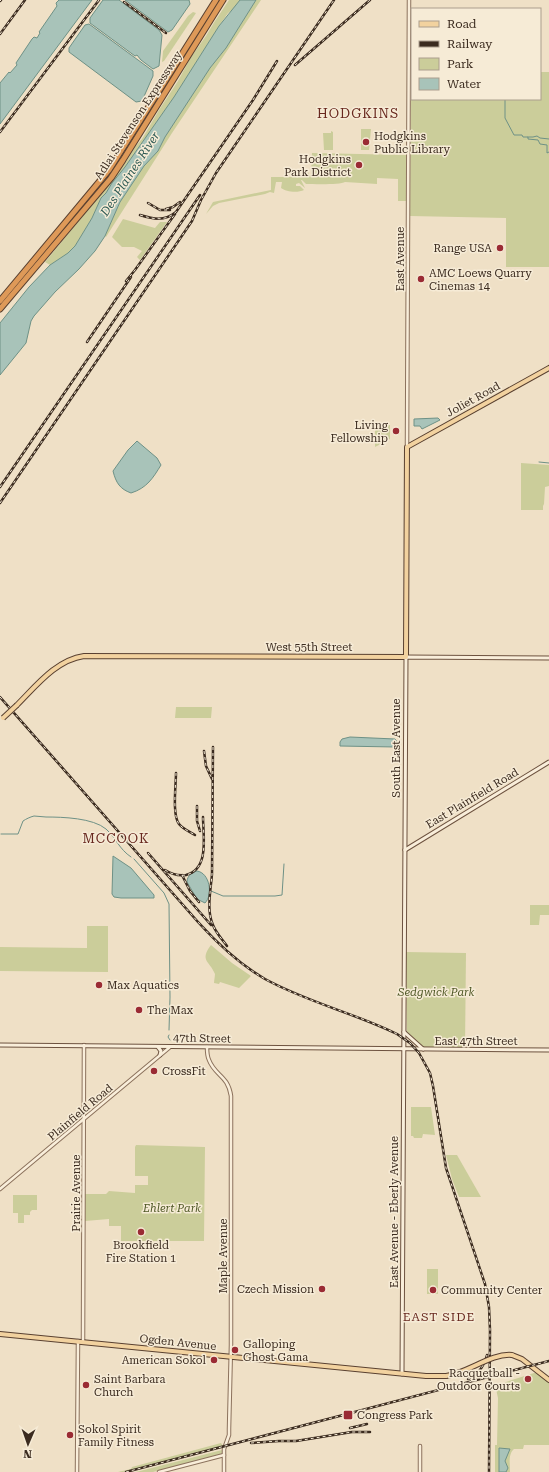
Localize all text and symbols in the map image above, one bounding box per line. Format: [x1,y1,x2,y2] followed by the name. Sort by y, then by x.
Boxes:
[411,8,541,100] legend
[447,17,477,31] text: Road
[447,37,493,51] text: Railway
[92,48,185,182] street label: Adlai Stevenson Expressway
[447,57,474,71] text: Park
[447,77,481,91] text: Water
[317,106,399,121] district label: HODGKINS
[97,129,162,220] water label: Des Plaines River
[374,130,451,156] place label: Hodgkins Public Library
[361,137,371,147] marker: Hodgkins Public Library
[284,153,351,179] place label: Hodgkins Park District
[354,160,364,170] marker: Hodgkins Park District
[394,227,407,291] street label: East Avenue
[433,242,492,255] place label: Range USA
[495,243,505,253] marker: Range USA
[429,267,532,293] place label: AMC Loews Quarry Cinemas 14
[416,274,426,284] marker: AMC Loews Quarry Cinemas 14
[444,379,502,420] street label: Joliet Road
[331,419,389,445] place label: Living Fellowship
[391,426,401,436] marker: Living Fellowship
[266,641,352,654] street label: West 55th Street
[390,698,403,798] street label: South East Avenue
[424,766,521,831] street label: East Plainfield Road
[82,831,150,846] district label: MCCOOK
[107,979,179,992] place label: Max Aquatics
[94,980,104,990] marker: Max Aquatics
[397,986,474,999] park label: Sedgwick Park
[147,1004,194,1017] place label: The Max
[134,1005,144,1015] marker: The Max
[173,1031,231,1046] street label: 47th Street
[434,1035,518,1048] street label: East 47th Street
[162,1065,206,1078] place label: CrossFit
[149,1066,159,1076] marker: CrossFit
[45,1082,115,1143] street label: Plainfield Road
[388,1136,401,1288] street label: East Avenue - Eberly Avenue
[70,1154,83,1232] street label: Prairie Avenue
[142,1202,201,1215] park label: Ehlert Park
[217,1218,230,1294] street label: Maple Avenue
[136,1227,146,1237] marker: Brookfield Fire Station 1
[106,1239,176,1265] place label: Brookfield Fire Station 1
[237,1283,314,1296] place label: Czech Mission
[317,1284,327,1294] marker: Czech Mission
[441,1284,543,1297] place label: Community Center
[428,1285,438,1295] marker: Community Center
[403,1310,475,1324] district label: EAST SIDE
[139,1332,217,1353] street label: Ogden Avenue
[243,1338,308,1364] place label: Galloping Ghost Gama
[230,1345,240,1355] marker: Galloping Ghost Gama
[122,1354,207,1367] place label: American Sokol
[209,1355,219,1365] marker: American Sokol
[437,1367,520,1393] place label: Racquetball - Outdoor Courts
[94,1373,166,1399] place label: Saint Barbara Church
[523,1374,533,1384] marker: Racquetball - Outdoor Courts
[81,1380,91,1390] marker: Saint Barbara Church
[342,1409,354,1421] marker: Congress Park
[357,1409,433,1422] place label: Congress Park
[78,1423,154,1449] place label: Sokol Spirit Family Fitness
[8,1424,48,1464] north arrow
[65,1430,75,1440] marker: Sokol Spirit Family Fitness
[23,1447,32,1460] text: N

